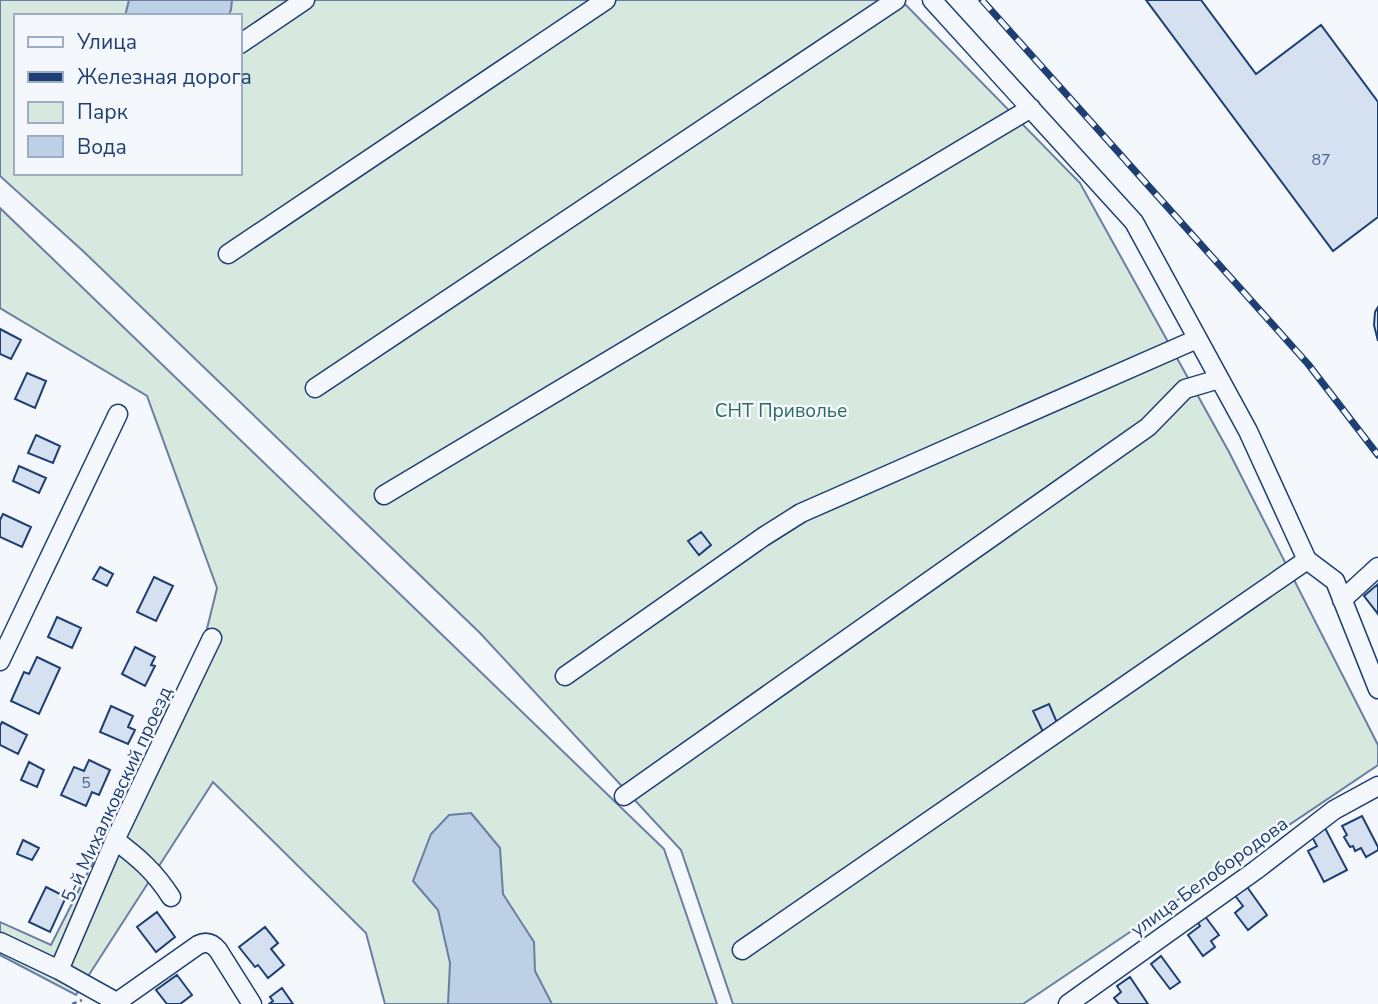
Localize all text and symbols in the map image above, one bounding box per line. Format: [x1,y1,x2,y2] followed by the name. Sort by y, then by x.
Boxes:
[14,14,242,175] legend
[76,28,137,56] text: Улица
[77,63,252,91] text: Железная дорога
[77,98,129,126] text: Парк
[77,133,127,161] text: Вода
[1311,149,1331,171] house number: 87
[715,398,847,424] park label: СНТ Приволье
[55,682,178,907] street label: 5-й Михалковский проезд
[81,772,91,794] house number: 5
[1126,811,1293,943] street label: улица Белобородова

